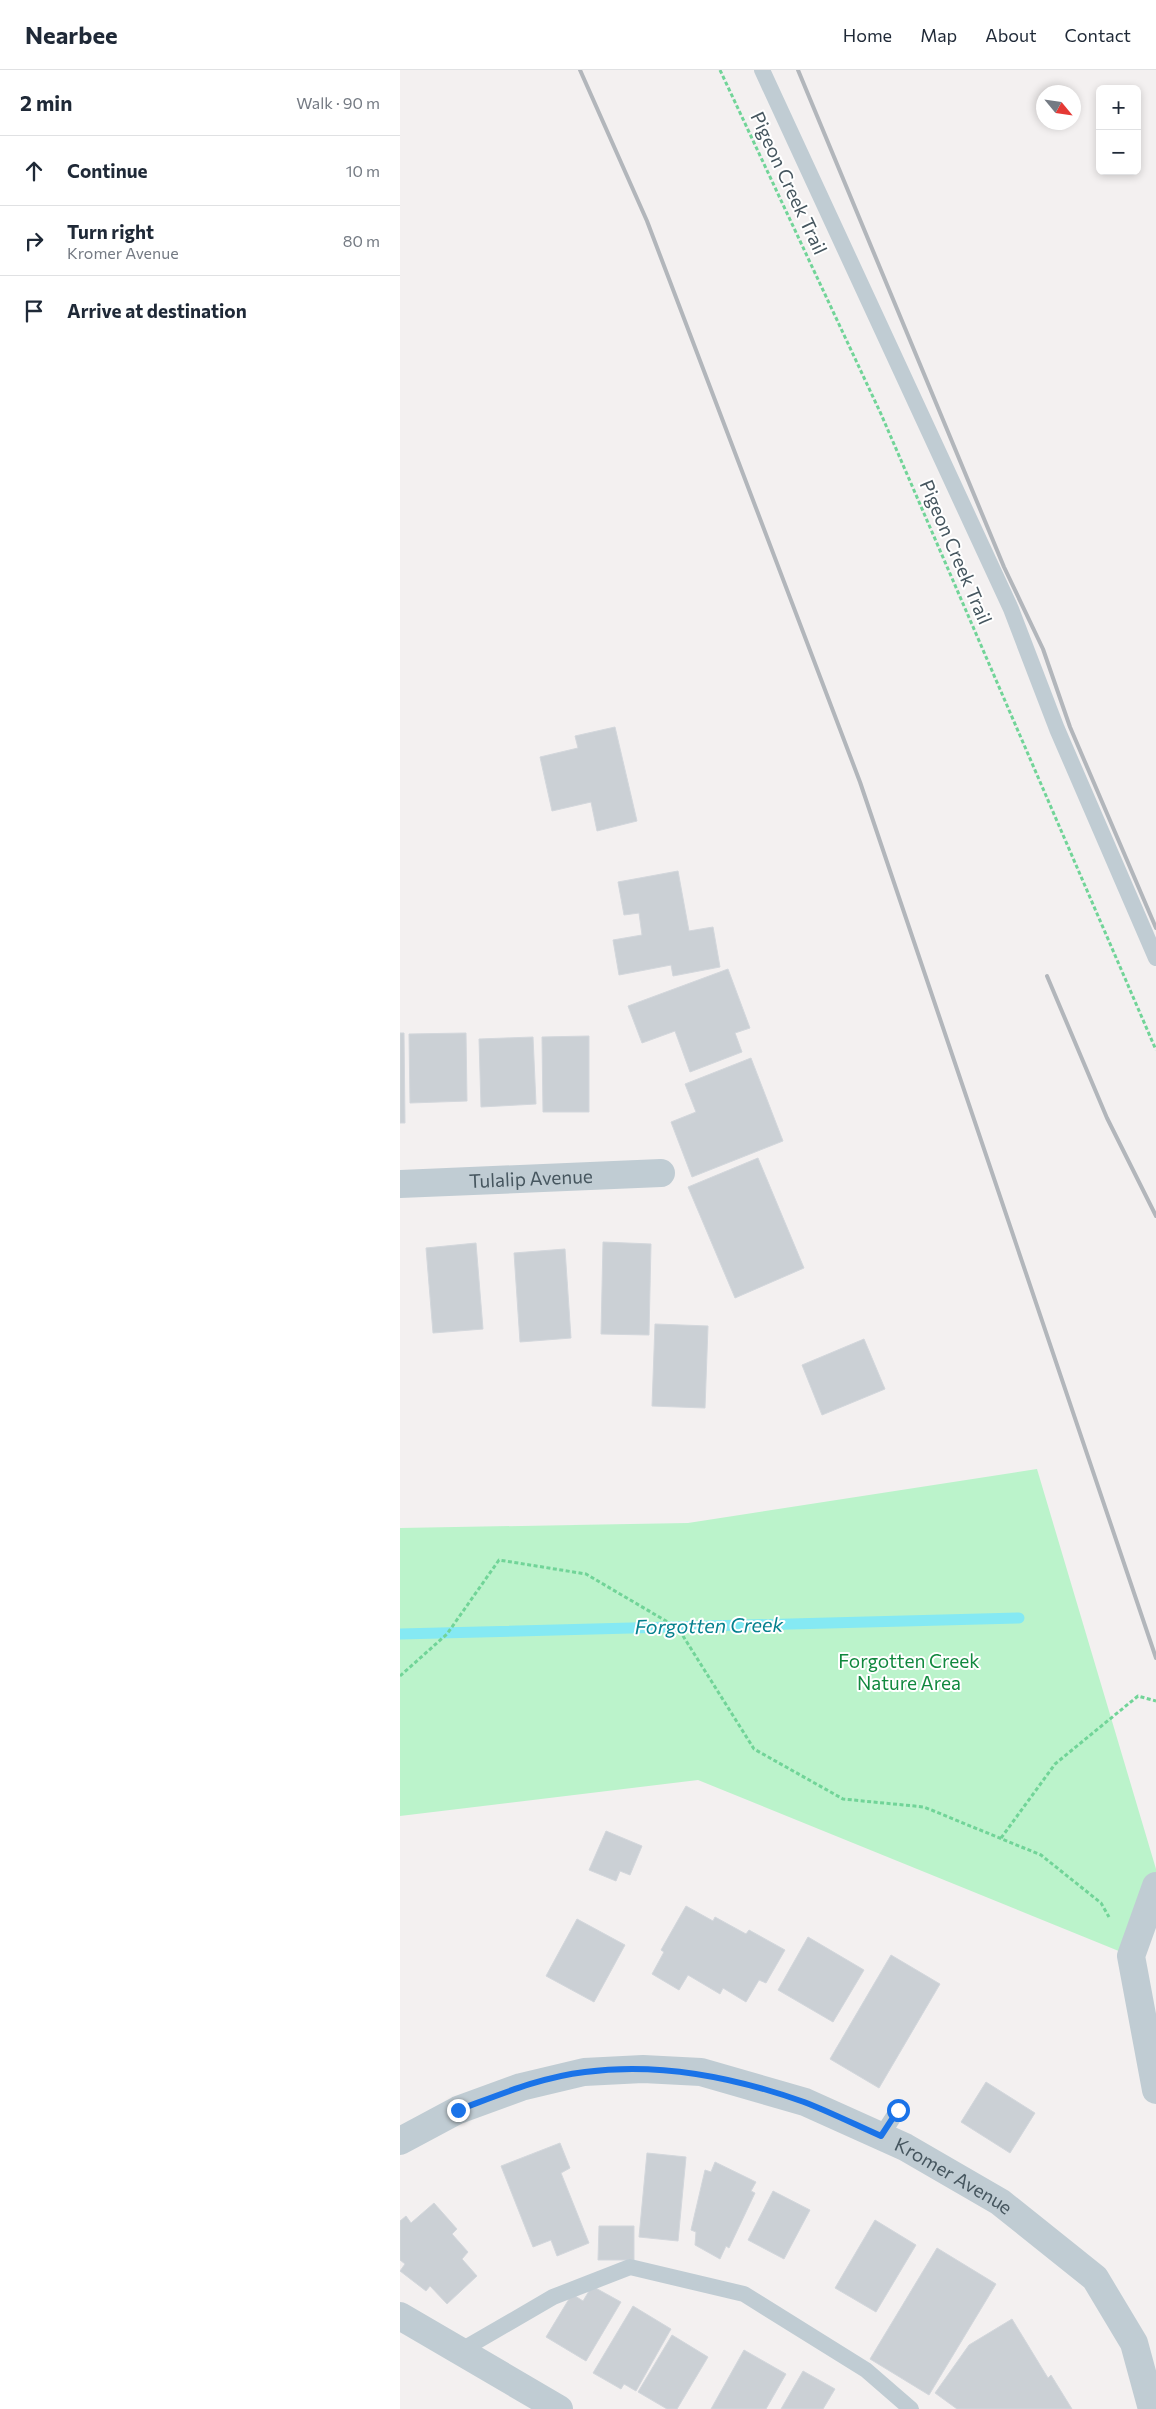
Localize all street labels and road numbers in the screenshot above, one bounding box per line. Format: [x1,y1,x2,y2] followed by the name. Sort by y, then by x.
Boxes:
[746,108,833,258] street label: Pigeon Creek Trail
[916,476,997,628] street label: Pigeon Creek Trail
[468,1164,593,1192] street label: Tulalip Avenue
[891,2132,1018,2219] street label: Kromer Avenue

